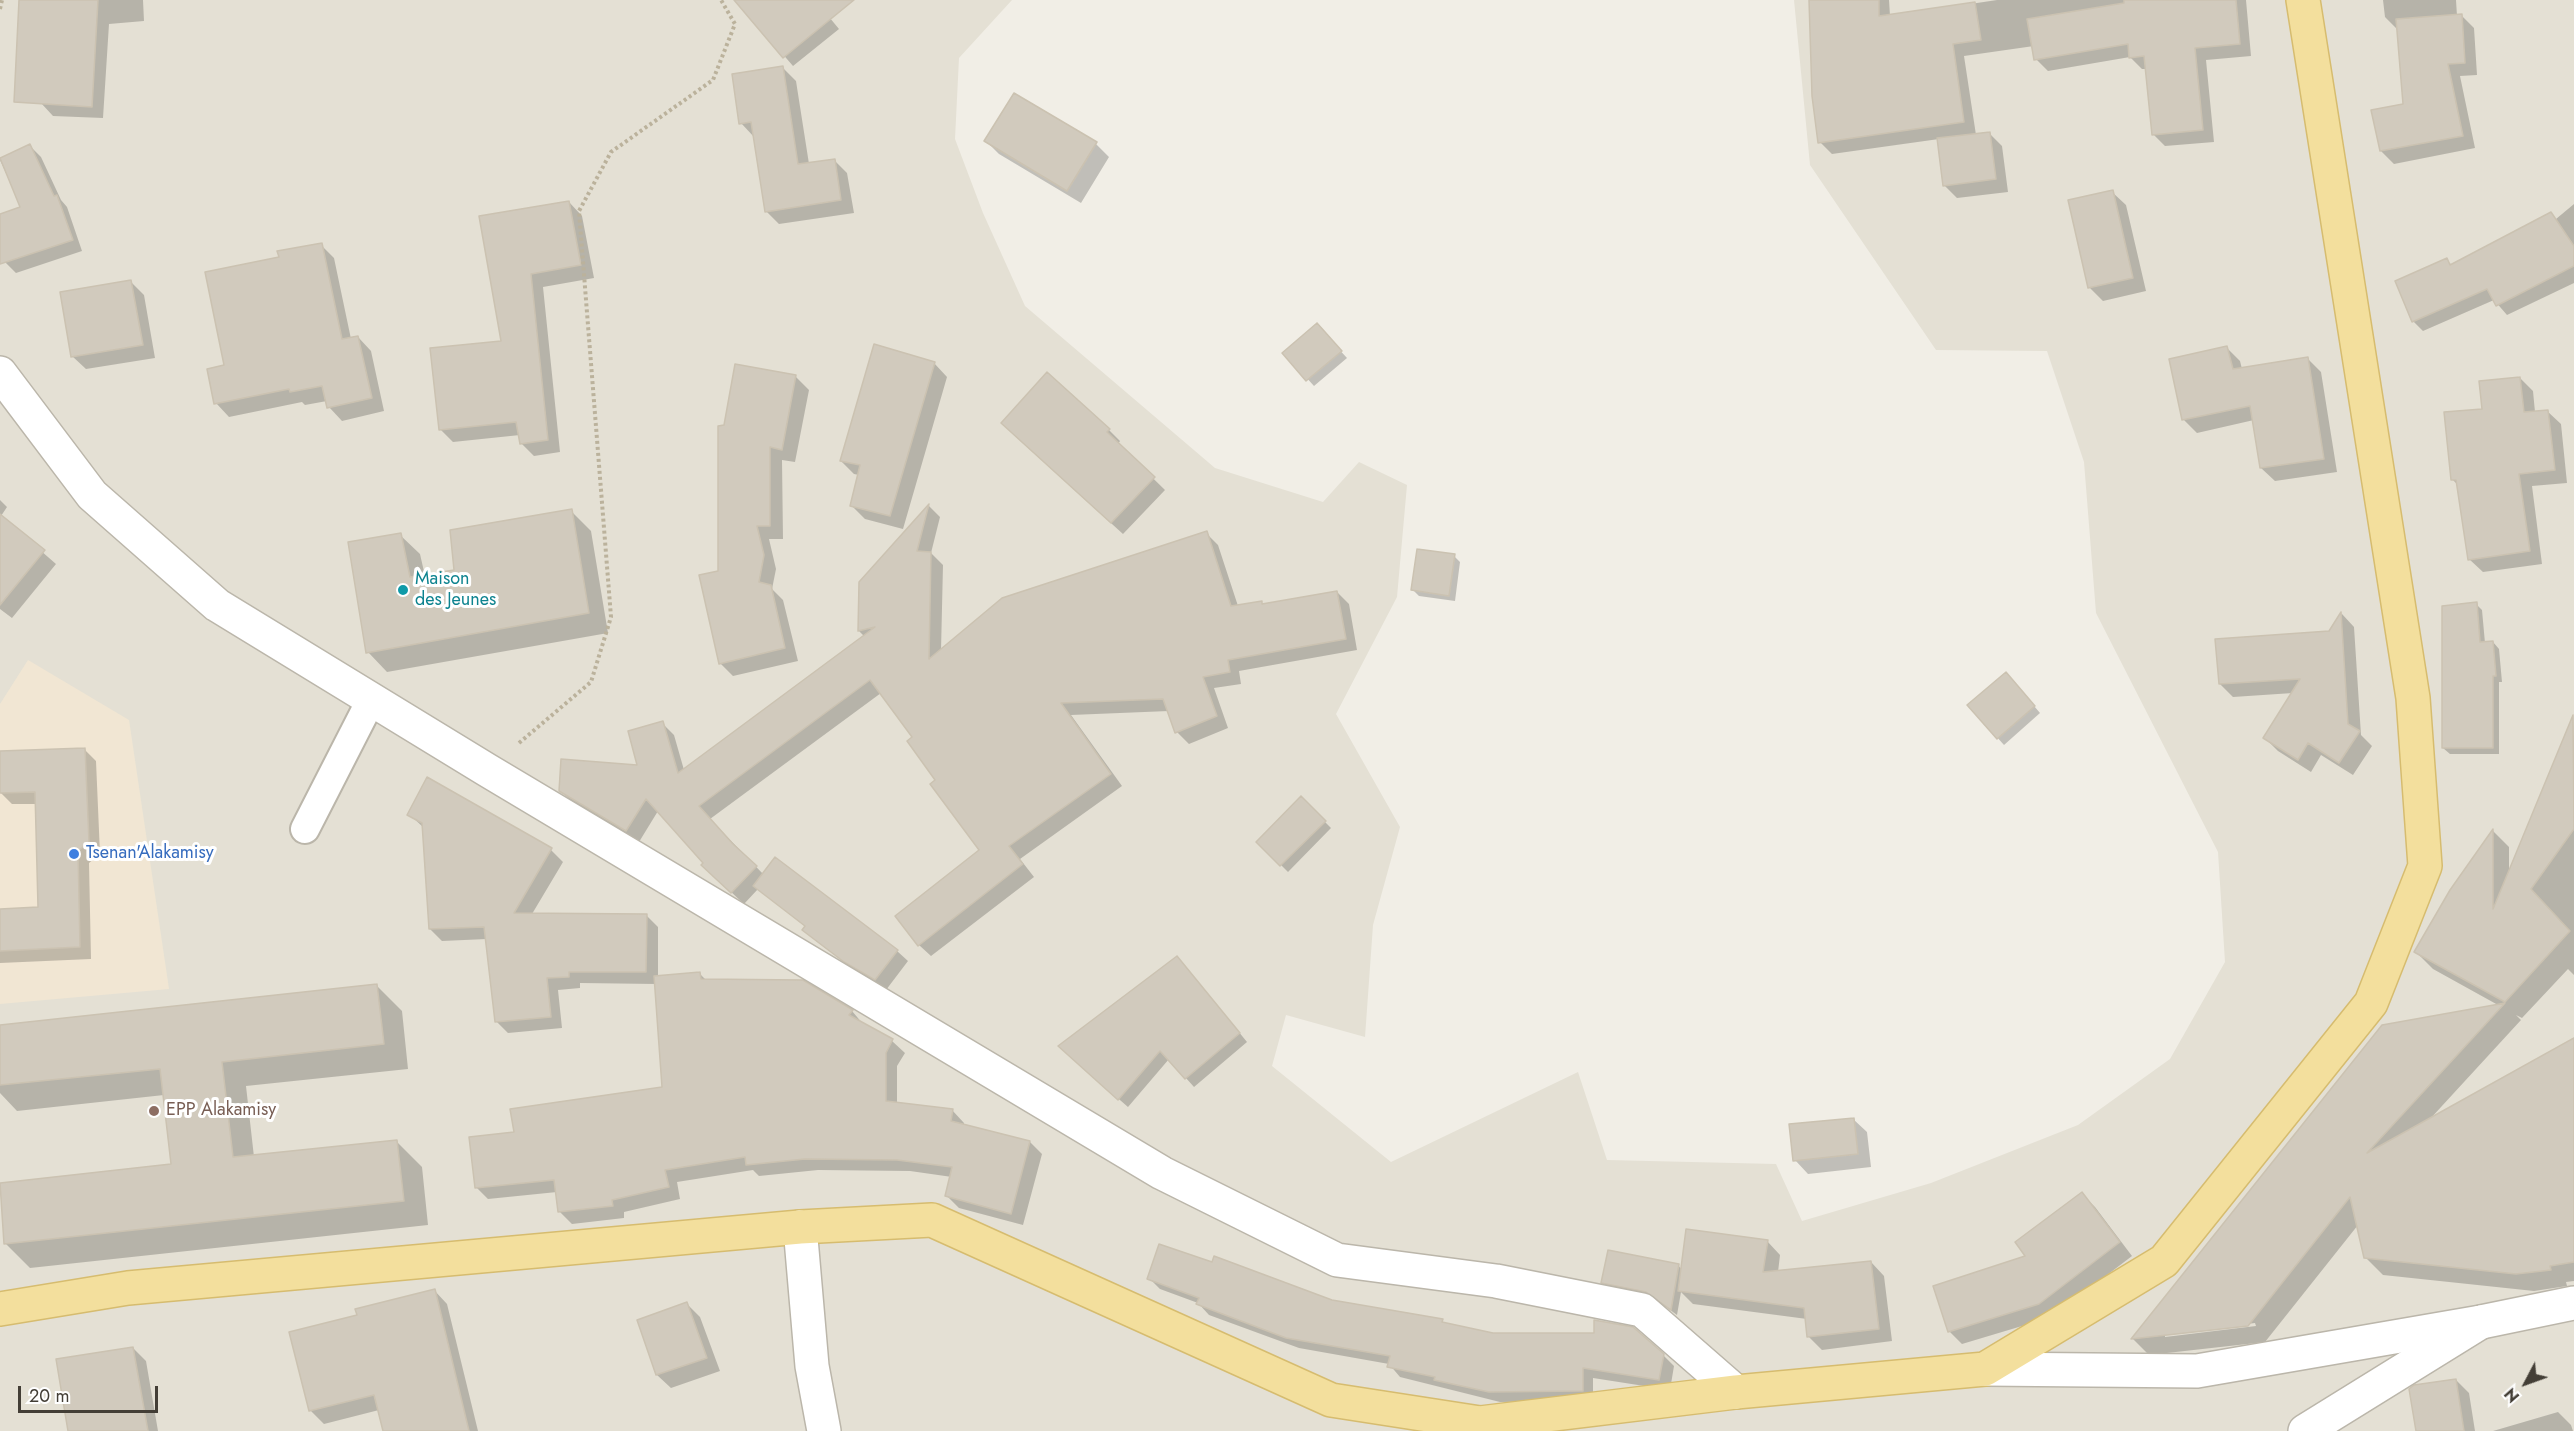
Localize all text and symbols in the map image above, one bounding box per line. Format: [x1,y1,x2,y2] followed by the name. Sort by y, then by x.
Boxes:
[415,569,496,612] place label: Maison des Jeunes
[396,583,410,597] marker: Maison des Jeunes
[86,843,214,865] place label: Tsenan'Alakamisy
[67,847,81,861] marker: Tsenan'Alakamisy
[166,1100,276,1122] place label: EPP Alakamisy
[147,1104,161,1118] marker: EPP Alakamisy
[2496,1353,2556,1413] north arrow
[21,1374,160,1412] scale bar
[29,1383,69,1409] text: 20 m
[2499,1383,2525,1407] text: N

